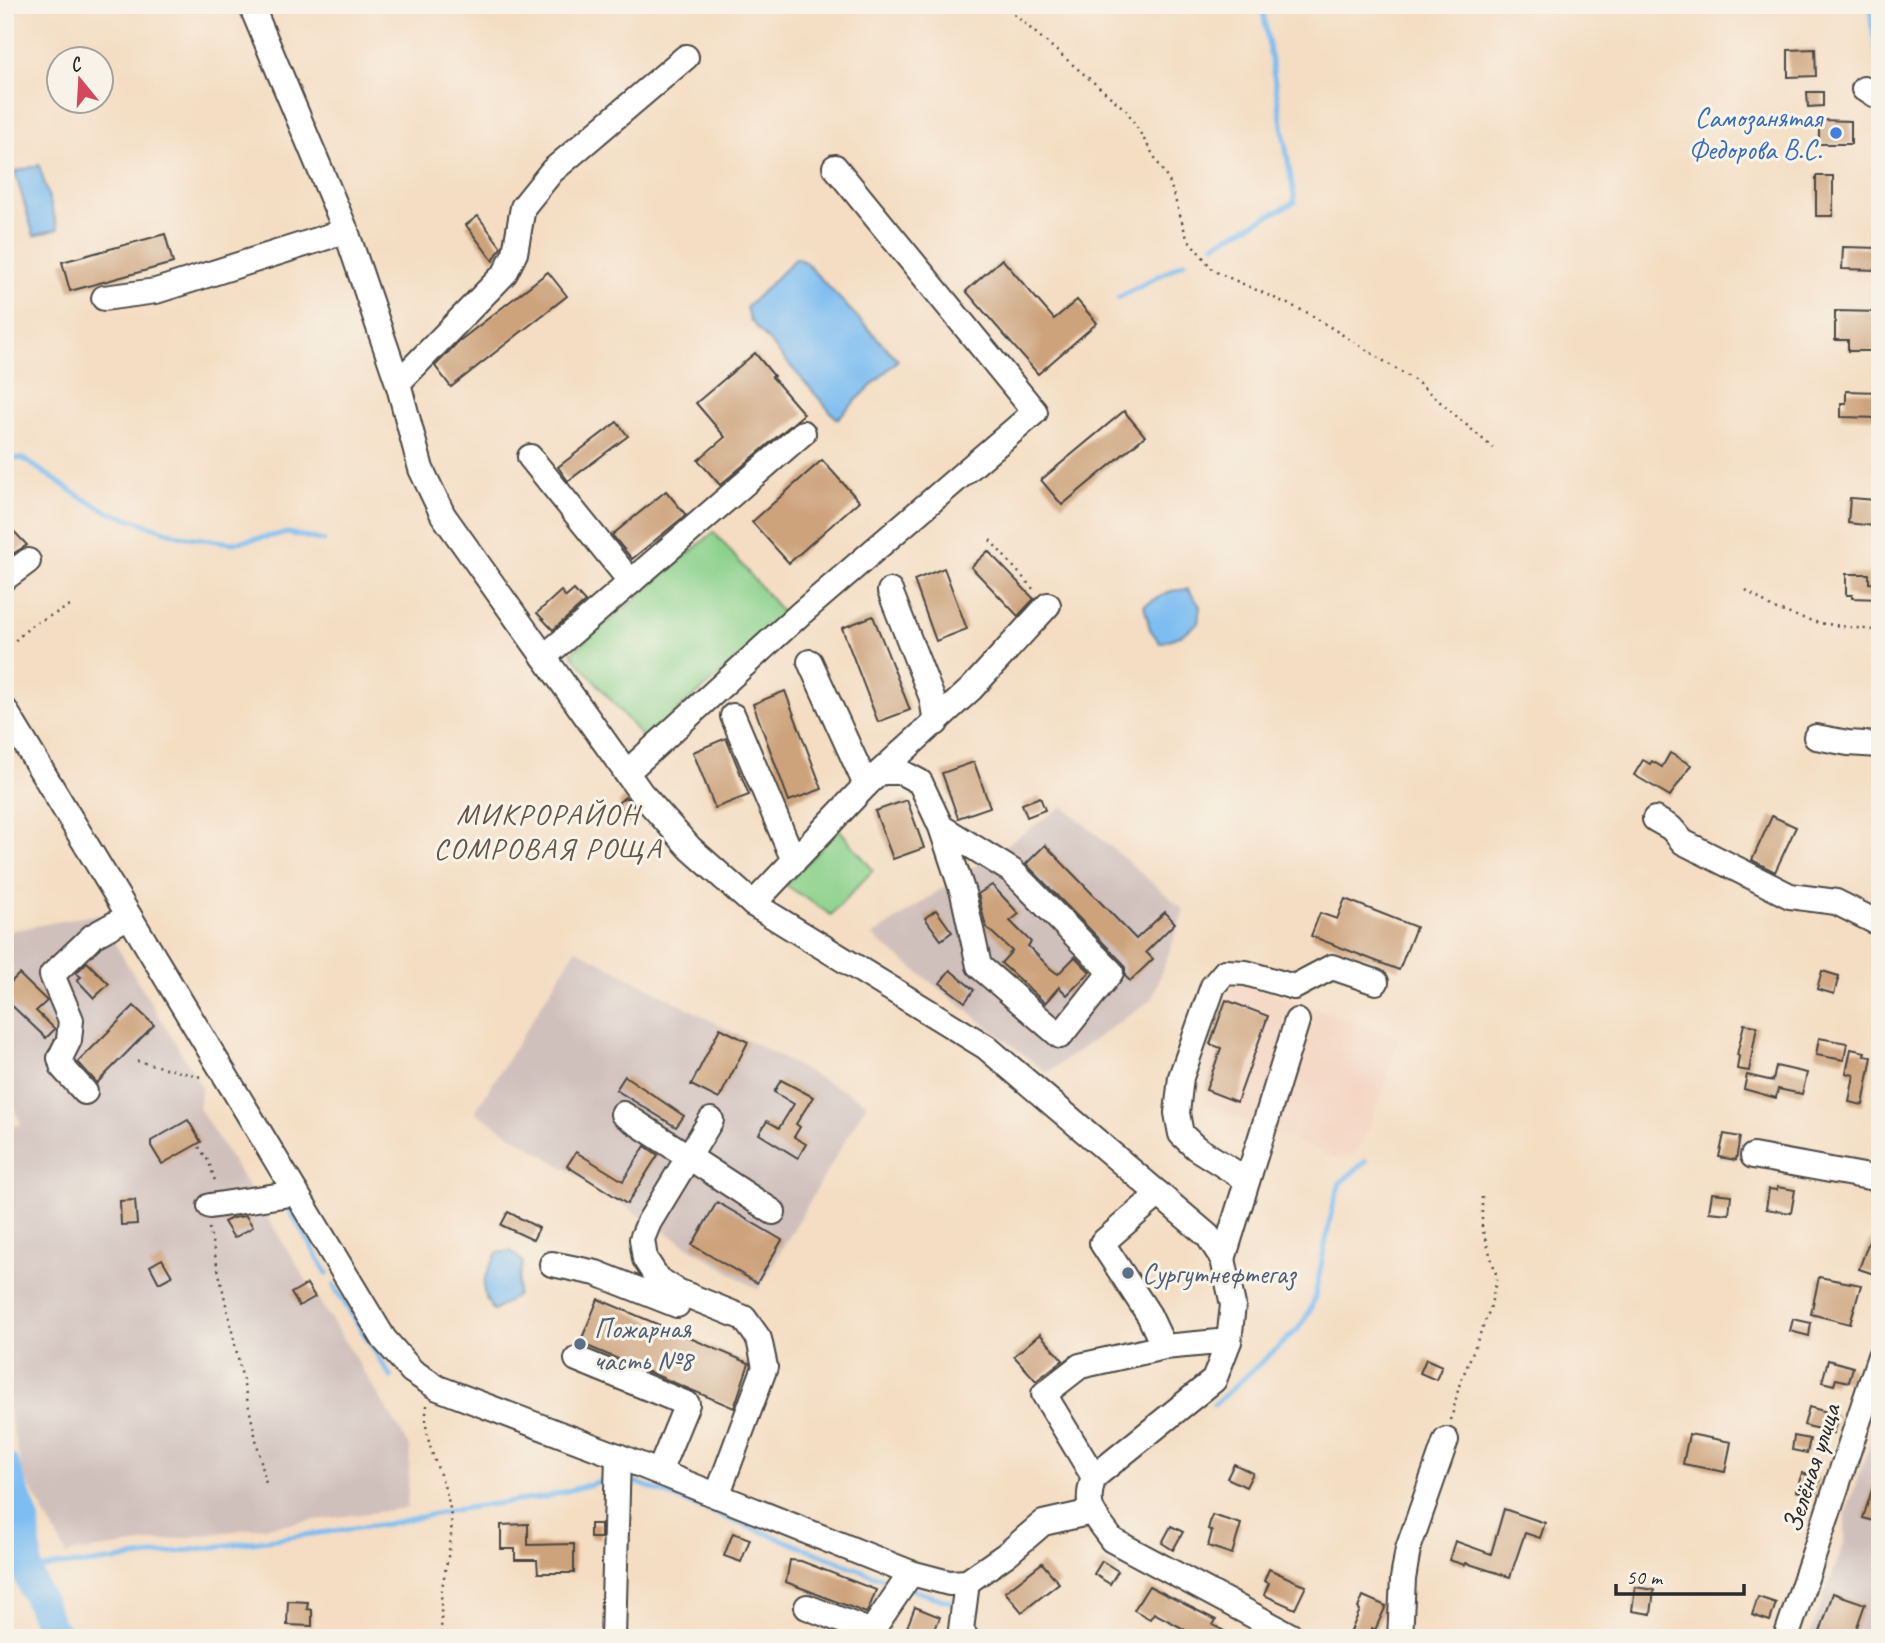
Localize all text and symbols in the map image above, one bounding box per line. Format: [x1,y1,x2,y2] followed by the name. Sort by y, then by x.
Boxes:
[46,46,116,116] north arrow
[67,51,86,78] text: С
[1688,100,1824,167] place label: Самозанятая Федорова В.С.
[1828,125,1844,141] marker: Самозанятая Федорова В.С.
[434,795,662,867] district label: МИКРОРАЙОН СОМРОВАЯ РОЩА
[1142,1256,1298,1291] place label: Сургутнефтегаз
[1120,1265,1136,1281] marker: Сургутнефтегаз
[594,1311,695,1378] place label: Пожарная часть №8
[572,1336,588,1352] marker: Пожарная часть №8
[1774,1398,1849,1537] street label: Зелёная улица
[1616,1552,1743,1596] scale bar
[1626,1564,1664,1590] text: 50 m

